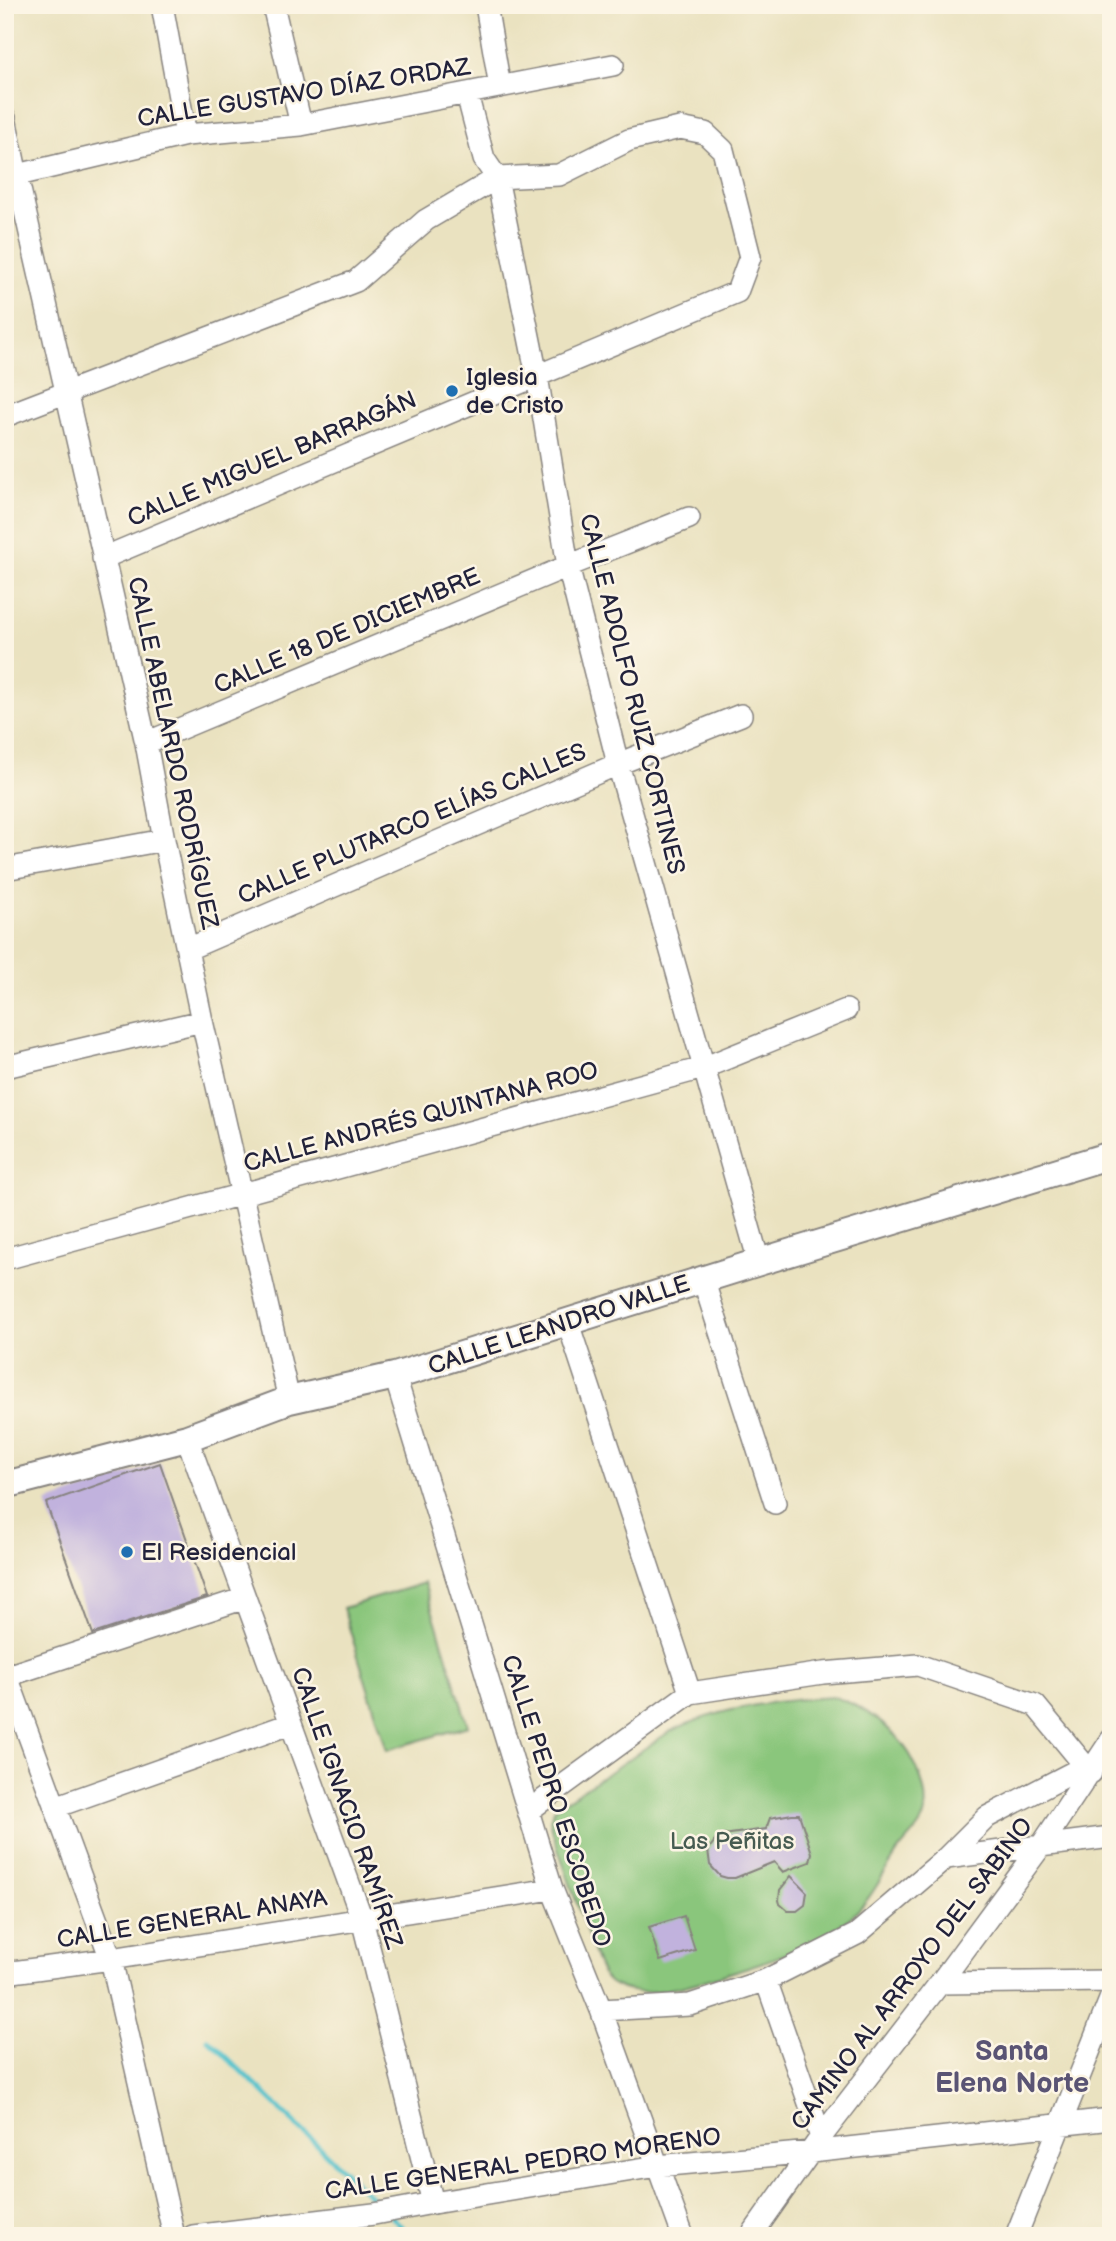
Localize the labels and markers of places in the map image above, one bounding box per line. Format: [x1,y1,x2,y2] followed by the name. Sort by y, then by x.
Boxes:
[466,363,564,420] place label: Iglesia de Cristo
[444,383,460,399] marker: Iglesia de Cristo
[141,1538,296,1567] place label: El Residencial
[119,1544,135,1560] marker: El Residencial

